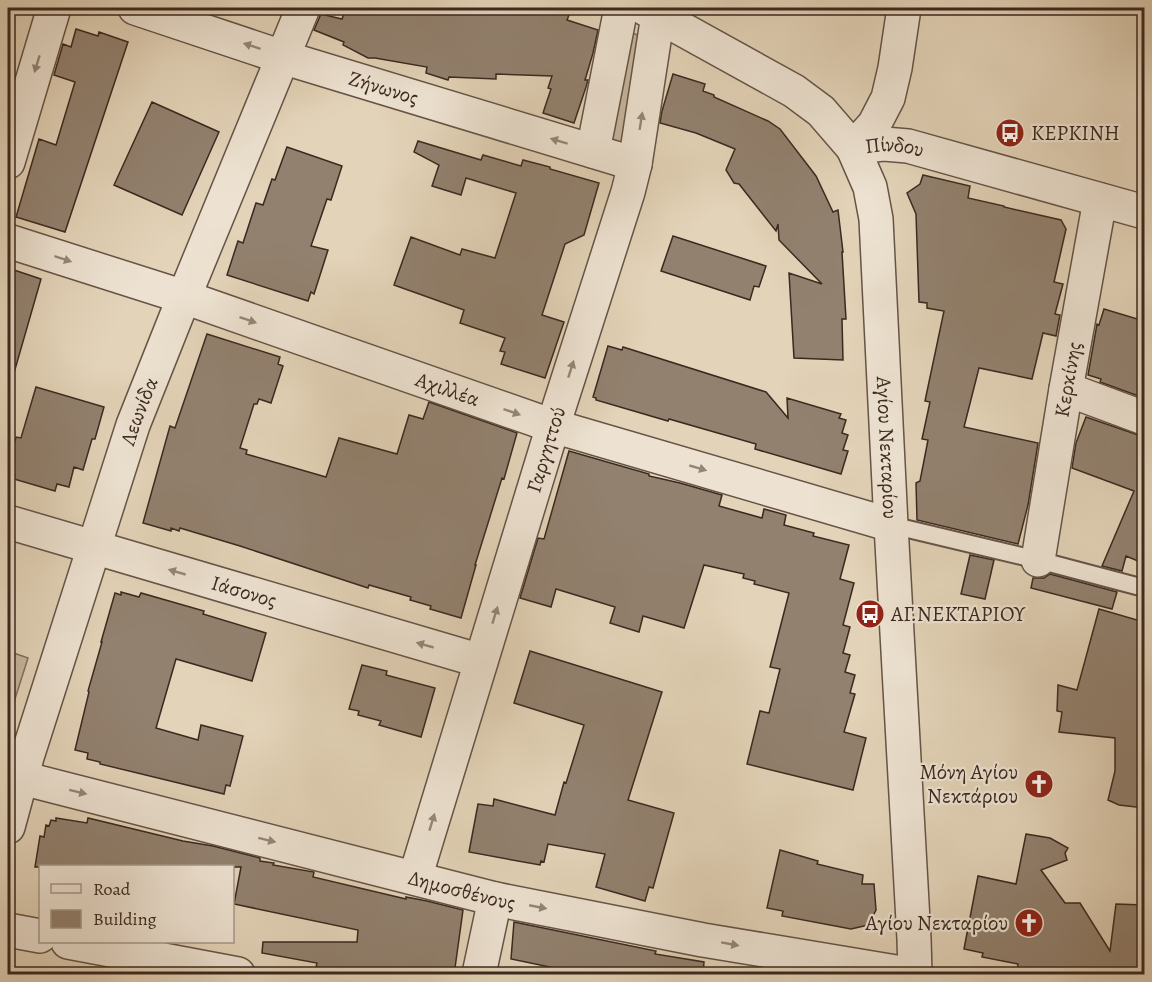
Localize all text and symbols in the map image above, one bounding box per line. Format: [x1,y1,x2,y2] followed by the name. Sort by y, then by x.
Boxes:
[243,41,261,51] one-way arrow
[32,55,41,73] one-way arrow
[345,64,422,112] street label: Ζήνωνος
[637,111,646,130] one-way arrow
[994,117,1026,149] bus stop icon: ΚΕΡΚΙΝΗ
[1031,119,1120,147] place label: ΚΕΡΚΙΝΗ
[863,130,928,164] street label: Πίνδου
[550,136,568,145] one-way arrow
[54,255,72,264] one-way arrow
[239,315,257,325] one-way arrow
[1048,339,1088,419] street label: Κερκίνης
[567,360,577,378] one-way arrow
[411,365,483,413] street label: Αχιλλέα
[113,373,165,450] street label: Λεωνίδα
[870,375,905,520] street label: Αγίου Νεκταρίου
[519,403,572,496] street label: Γαργηττού
[503,407,521,417] one-way arrow
[689,464,707,473] one-way arrow
[168,567,186,576] one-way arrow
[208,569,280,614] street label: Ιάσονος
[854,598,886,630] bus stop icon: ΑΓ.ΝΕΚΤΑΡΙΟΥ
[890,600,1026,628] place label: ΑΓ.ΝΕΚΤΑΡΙΟΥ
[491,606,500,624] one-way arrow
[416,640,434,649] one-way arrow
[919,758,1018,810] place label: Μόνη Αγίου Νεκτάριου
[1023,768,1055,800] church icon: Μόνη Αγίου Νεκτάριου
[70,788,88,797] one-way arrow
[428,813,437,831] one-way arrow
[258,836,277,846] one-way arrow
[405,863,518,917] street label: Δημοσθένους
[39,865,234,943] legend
[93,877,131,901] text: Road
[529,903,548,912] one-way arrow
[93,907,157,931] text: Building
[1013,907,1045,939] church icon: Αγίου Νεκταρίου
[864,909,1008,937] place label: Αγίου Νεκταρίου
[720,940,739,949] one-way arrow

